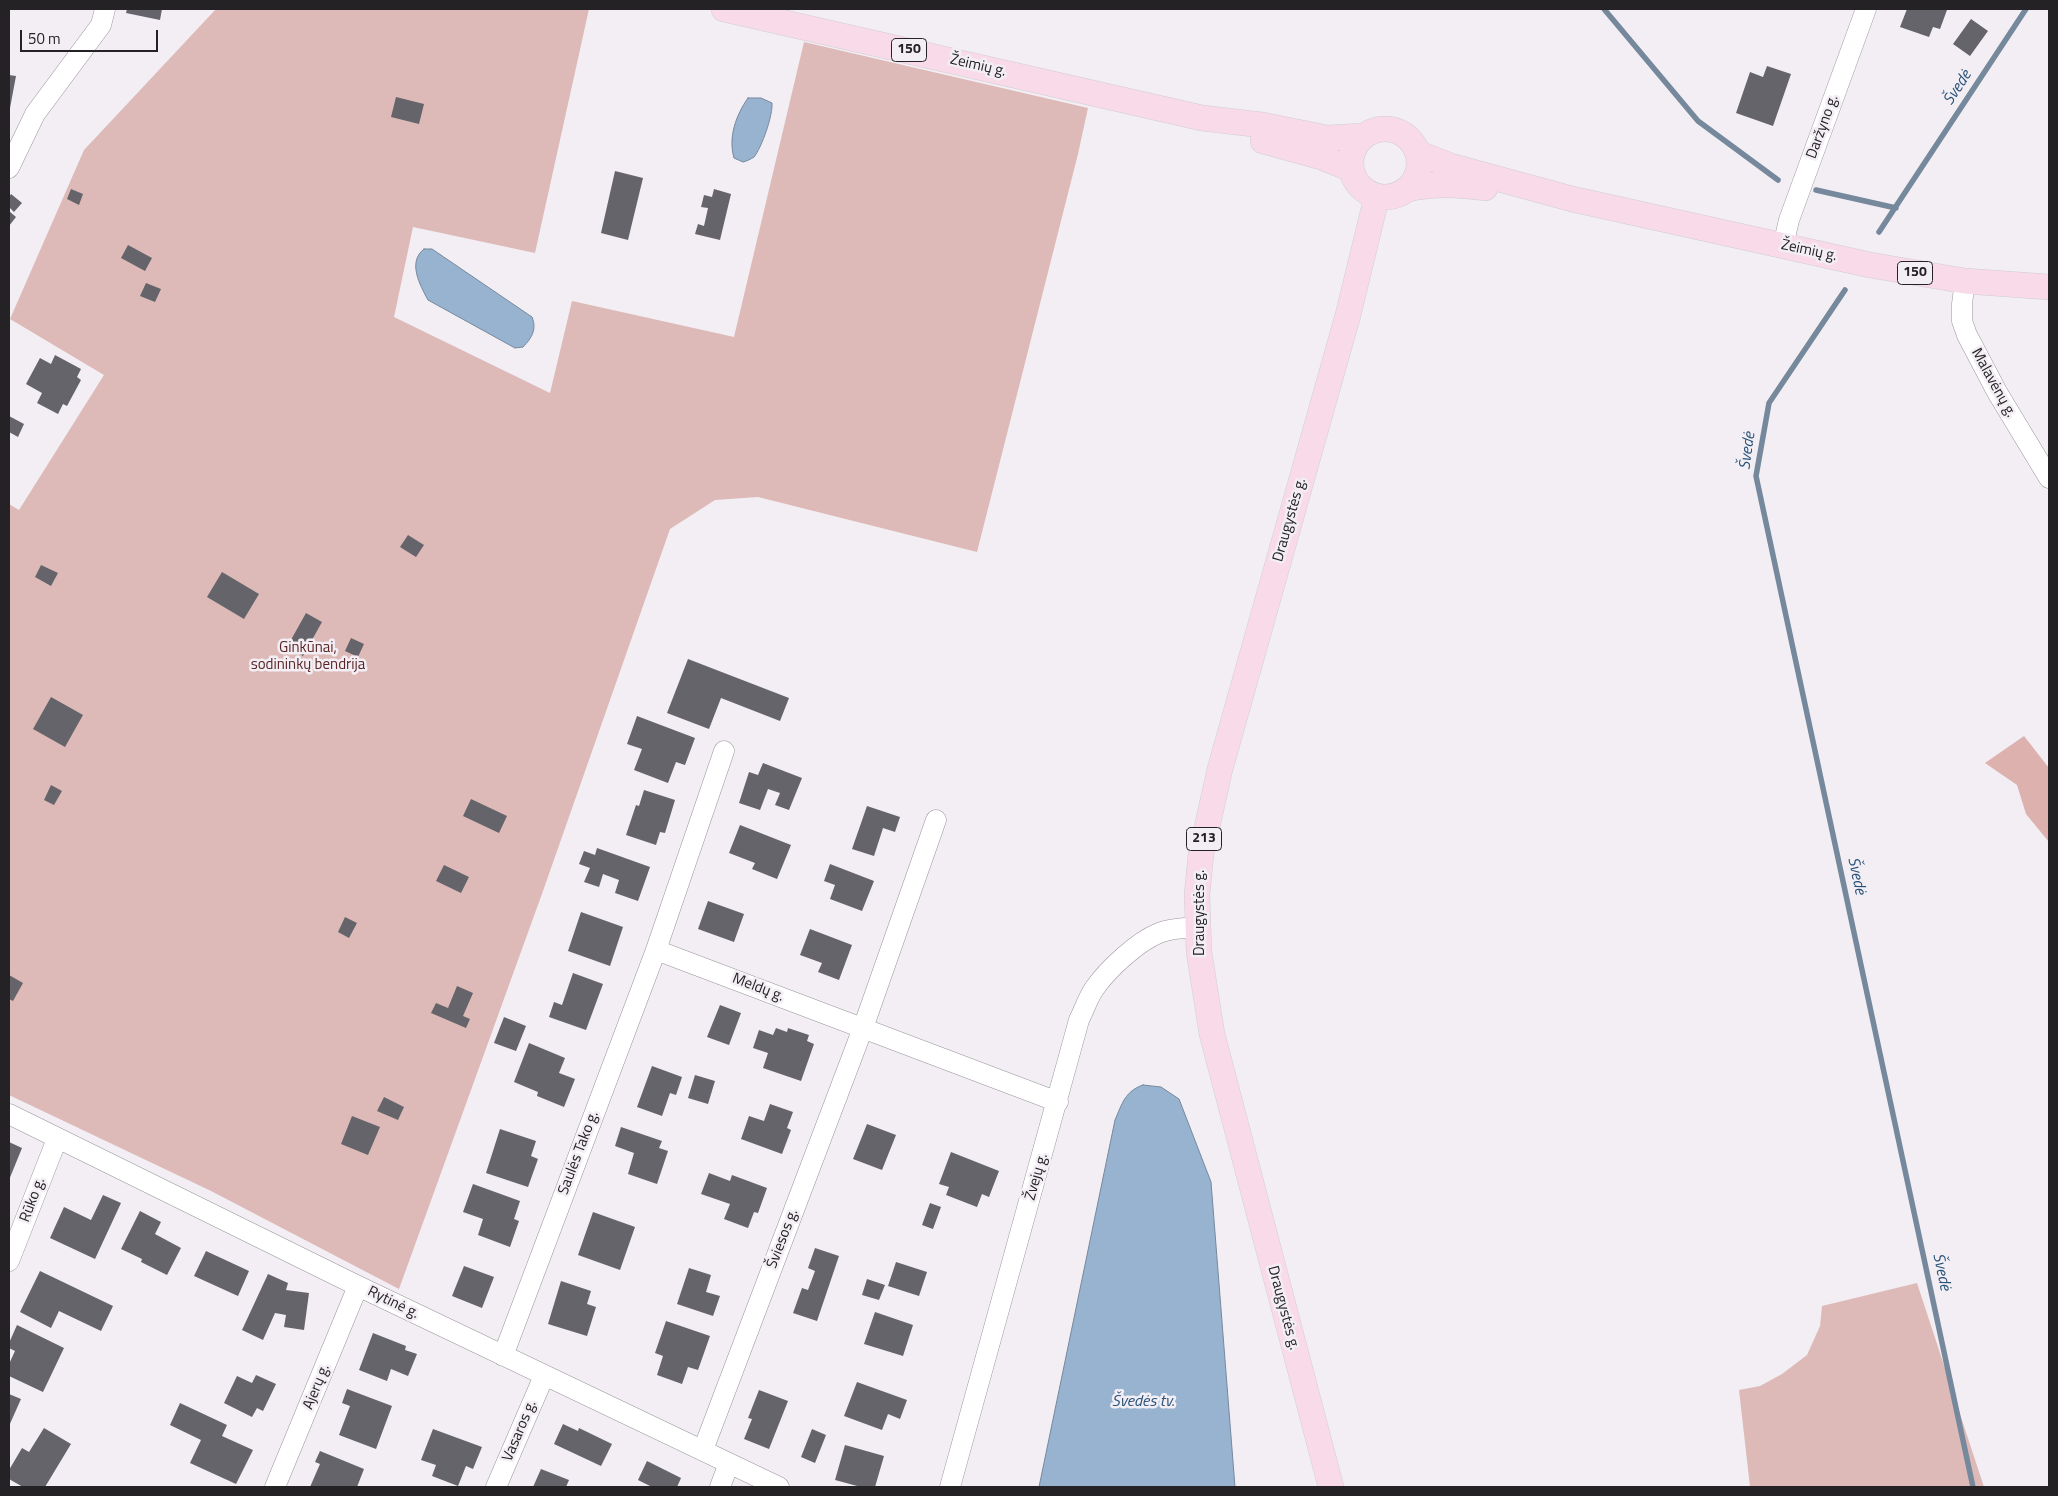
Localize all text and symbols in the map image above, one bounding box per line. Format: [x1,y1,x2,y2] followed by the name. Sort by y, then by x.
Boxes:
[22,20,160,52] scale bar
[28,27,61,50] text: 50 m
[892,38,926,62] road number: 150
[948,51,1008,81] street label: Žeimių g.
[1940,67,1976,109] water label: Švedė
[1803,93,1843,161] street label: Daržyno g.
[1779,236,1839,266] street label: Žeimių g.
[1898,262,1932,284] road number: 150
[1967,345,2019,421] street label: Malavėnų g.
[1736,431,1760,471] water label: Švedė
[1269,476,1311,564] street label: Draugystės g.
[251,639,365,674] park label: Ginkūnai, sodininkų bendrija
[1186,828,1222,851] road number: 213
[1843,856,1869,896] water label: Švedė
[1191,870,1209,956] street label: Draugystės g.
[730,970,786,1006] street label: Meldų g.
[555,1109,603,1197] street label: Saulės Tako g.
[1022,1151,1052,1203] street label: Žvejų g.
[16,1175,50,1225] street label: Rūko g.
[763,1207,803,1271] street label: Šviesos g.
[1928,1252,1954,1292] water label: Švedė
[1263,1264,1303,1352] street label: Draugystės g.
[364,1283,422,1323] street label: Rytinė g.
[300,1362,334,1412] street label: Ajerų g.
[1112,1392,1174,1412] water label: Švedės tv.
[499,1398,541,1464] street label: Vasaros g.

